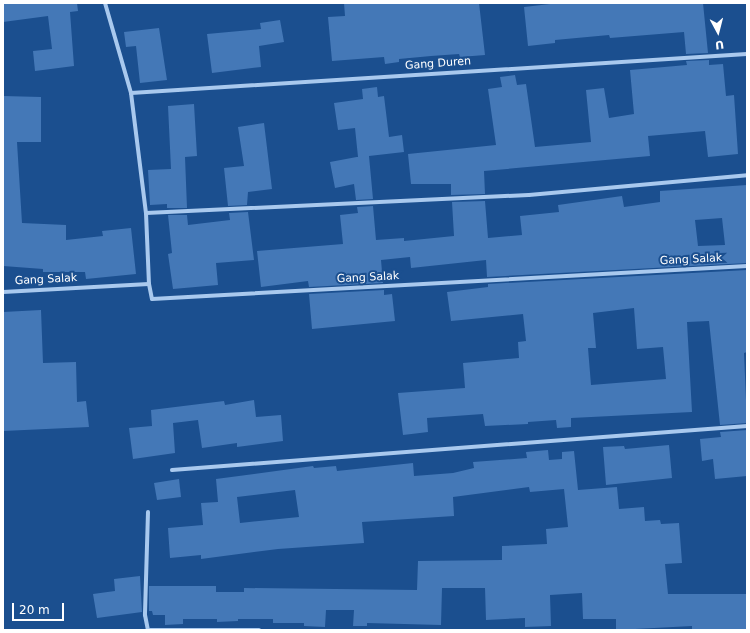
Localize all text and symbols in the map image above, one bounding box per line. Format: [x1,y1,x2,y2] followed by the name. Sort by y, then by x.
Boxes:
[698,12,738,52] north arrow
[714,37,725,51] text: U
[405,55,471,73] street label: Gang Duren
[659,252,723,268] street label: Gang Salak
[336,270,400,286] street label: Gang Salak
[14,272,78,288] street label: Gang Salak
[14,595,66,621] scale bar
[19,603,50,617] text: 20 m

